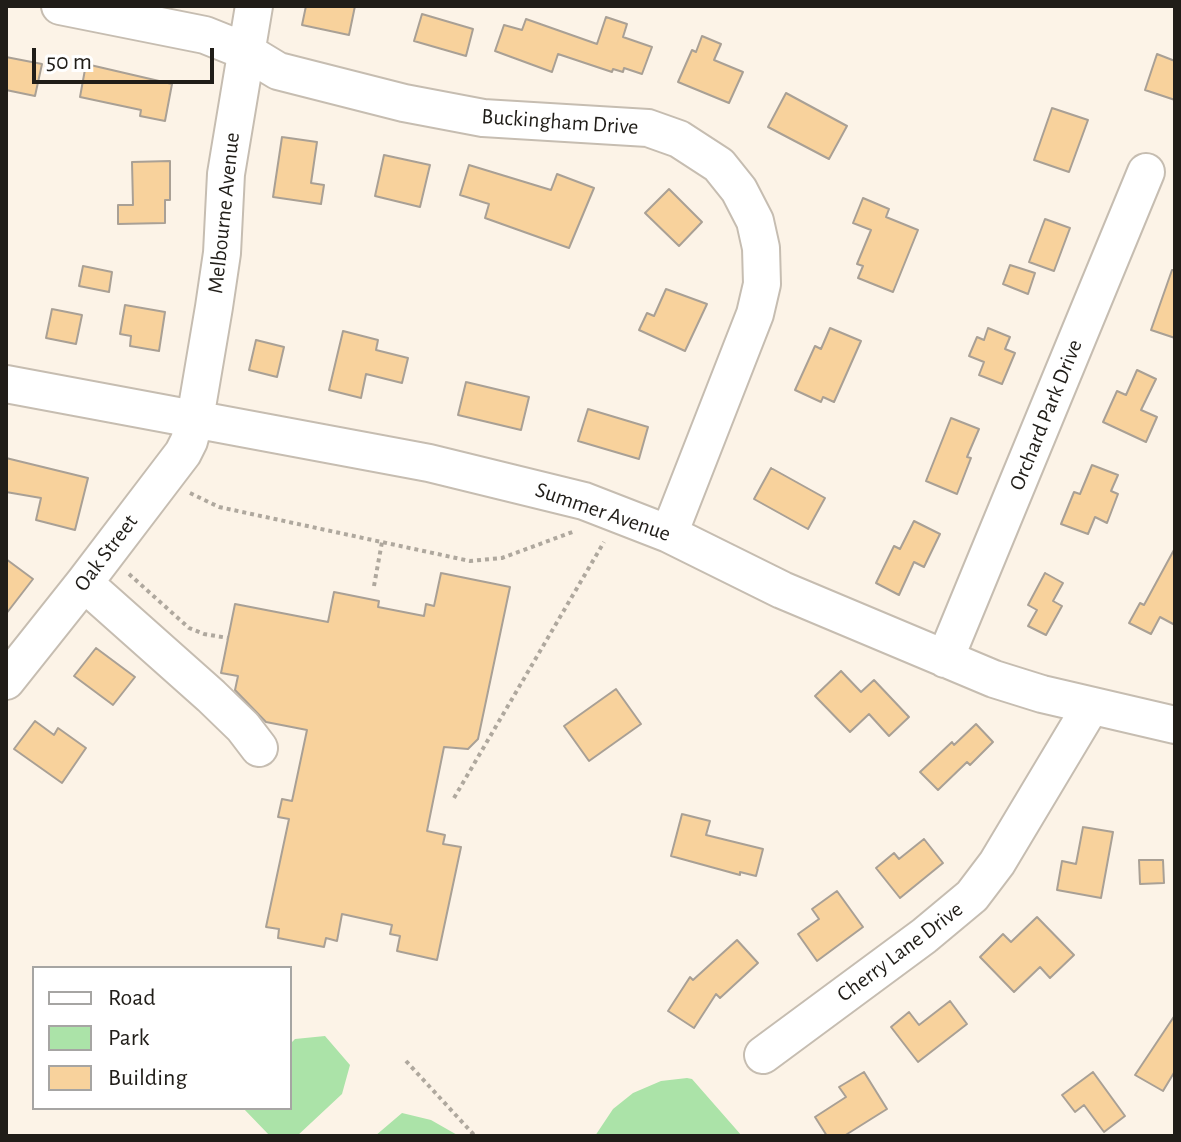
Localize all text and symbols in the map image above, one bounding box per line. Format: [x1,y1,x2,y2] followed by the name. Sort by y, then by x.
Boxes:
[36,32,218,82] scale bar
[46,50,92,74] text: 50 m
[481,103,639,141] street label: Buckingham Drive
[202,131,246,295] street label: Melbourne Avenue
[1004,336,1088,494] street label: Orchard Park Drive
[532,477,674,547] street label: Summer Avenue
[69,509,143,597] street label: Oak Street
[832,896,968,1008] street label: Cherry Lane Drive
[32,966,292,1110] legend
[108,986,156,1010] text: Road
[108,1026,149,1050] text: Park
[108,1066,187,1090] text: Building

